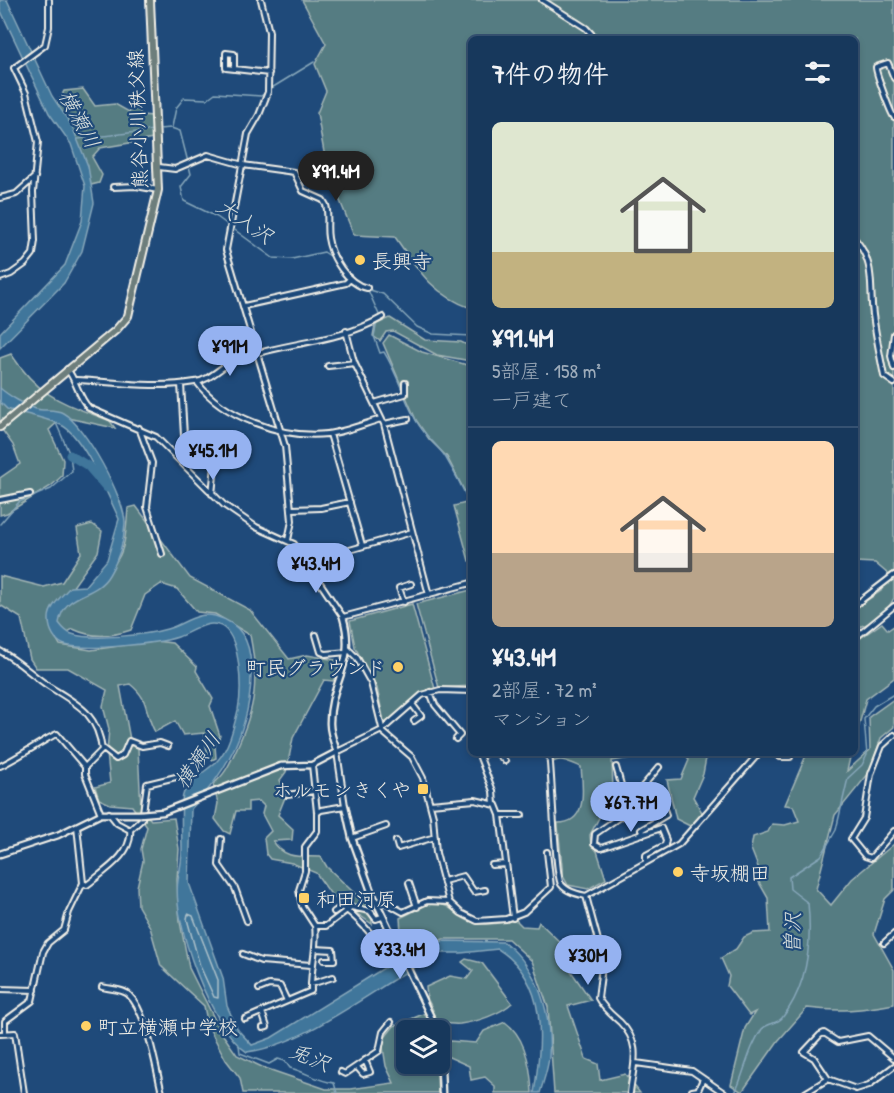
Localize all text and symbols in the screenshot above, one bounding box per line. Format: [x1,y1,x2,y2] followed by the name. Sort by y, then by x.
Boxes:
[121,49,153,189] street label: 熊谷小川秩父線
[492,56,609,91] text: 7件の物件
[801,56,834,89] icon: filters
[52,84,108,154] water label: 横瀬川
[287,151,385,202] pin: ¥91.4M
[312,157,360,184] text: ¥91.4M
[609,161,717,269] icon: home
[211,191,280,251] water label: 大入沢
[372,247,432,274] place label: 長興寺
[353,253,367,267] marker: 長興寺
[492,320,554,355] text: ¥91.4M
[194,326,266,377] pin: ¥91M
[212,332,248,359] text: ¥91M
[492,357,601,384] text: 5部屋 · 158 m²
[492,386,572,413] text: 一戸建て
[164,430,262,481] pin: ¥45.1M
[189,436,237,463] text: ¥45.1M
[609,480,717,588] icon: home
[267,543,365,594] pin: ¥43.4M
[291,549,341,576] text: ¥43.4M
[492,639,556,674] text: ¥43.4M
[246,654,386,681] place label: 町民グラウンド
[391,660,405,674] marker: 町民グラウンド
[492,676,597,703] text: 2部屋 · 72 m²
[492,705,591,732] text: マンション
[167,726,227,794] water label: 横瀬川
[272,776,411,803] place label: ホルモンきくや
[416,782,430,796] marker: ホルモンきくや
[582,782,680,833] pin: ¥67.7M
[604,788,658,815] text: ¥67.7M
[690,859,770,886] place label: 寺坂棚田
[671,865,685,879] marker: 寺坂棚田
[316,885,396,912] place label: 和田河原
[297,891,311,905] marker: 和田河原
[777,911,807,954] water label: 曽沢
[351,929,449,980] pin: ¥33.4M
[375,935,425,962] text: ¥33.4M
[552,935,624,986] pin: ¥30M
[568,941,608,968] text: ¥30M
[98,1013,238,1040] place label: 町立横瀬中学校
[79,1019,93,1033] marker: 町立横瀬中学校
[396,1020,450,1074] map controls
[396,1020,450,1074] button: layers
[285,1036,336,1079] water label: 兎沢

